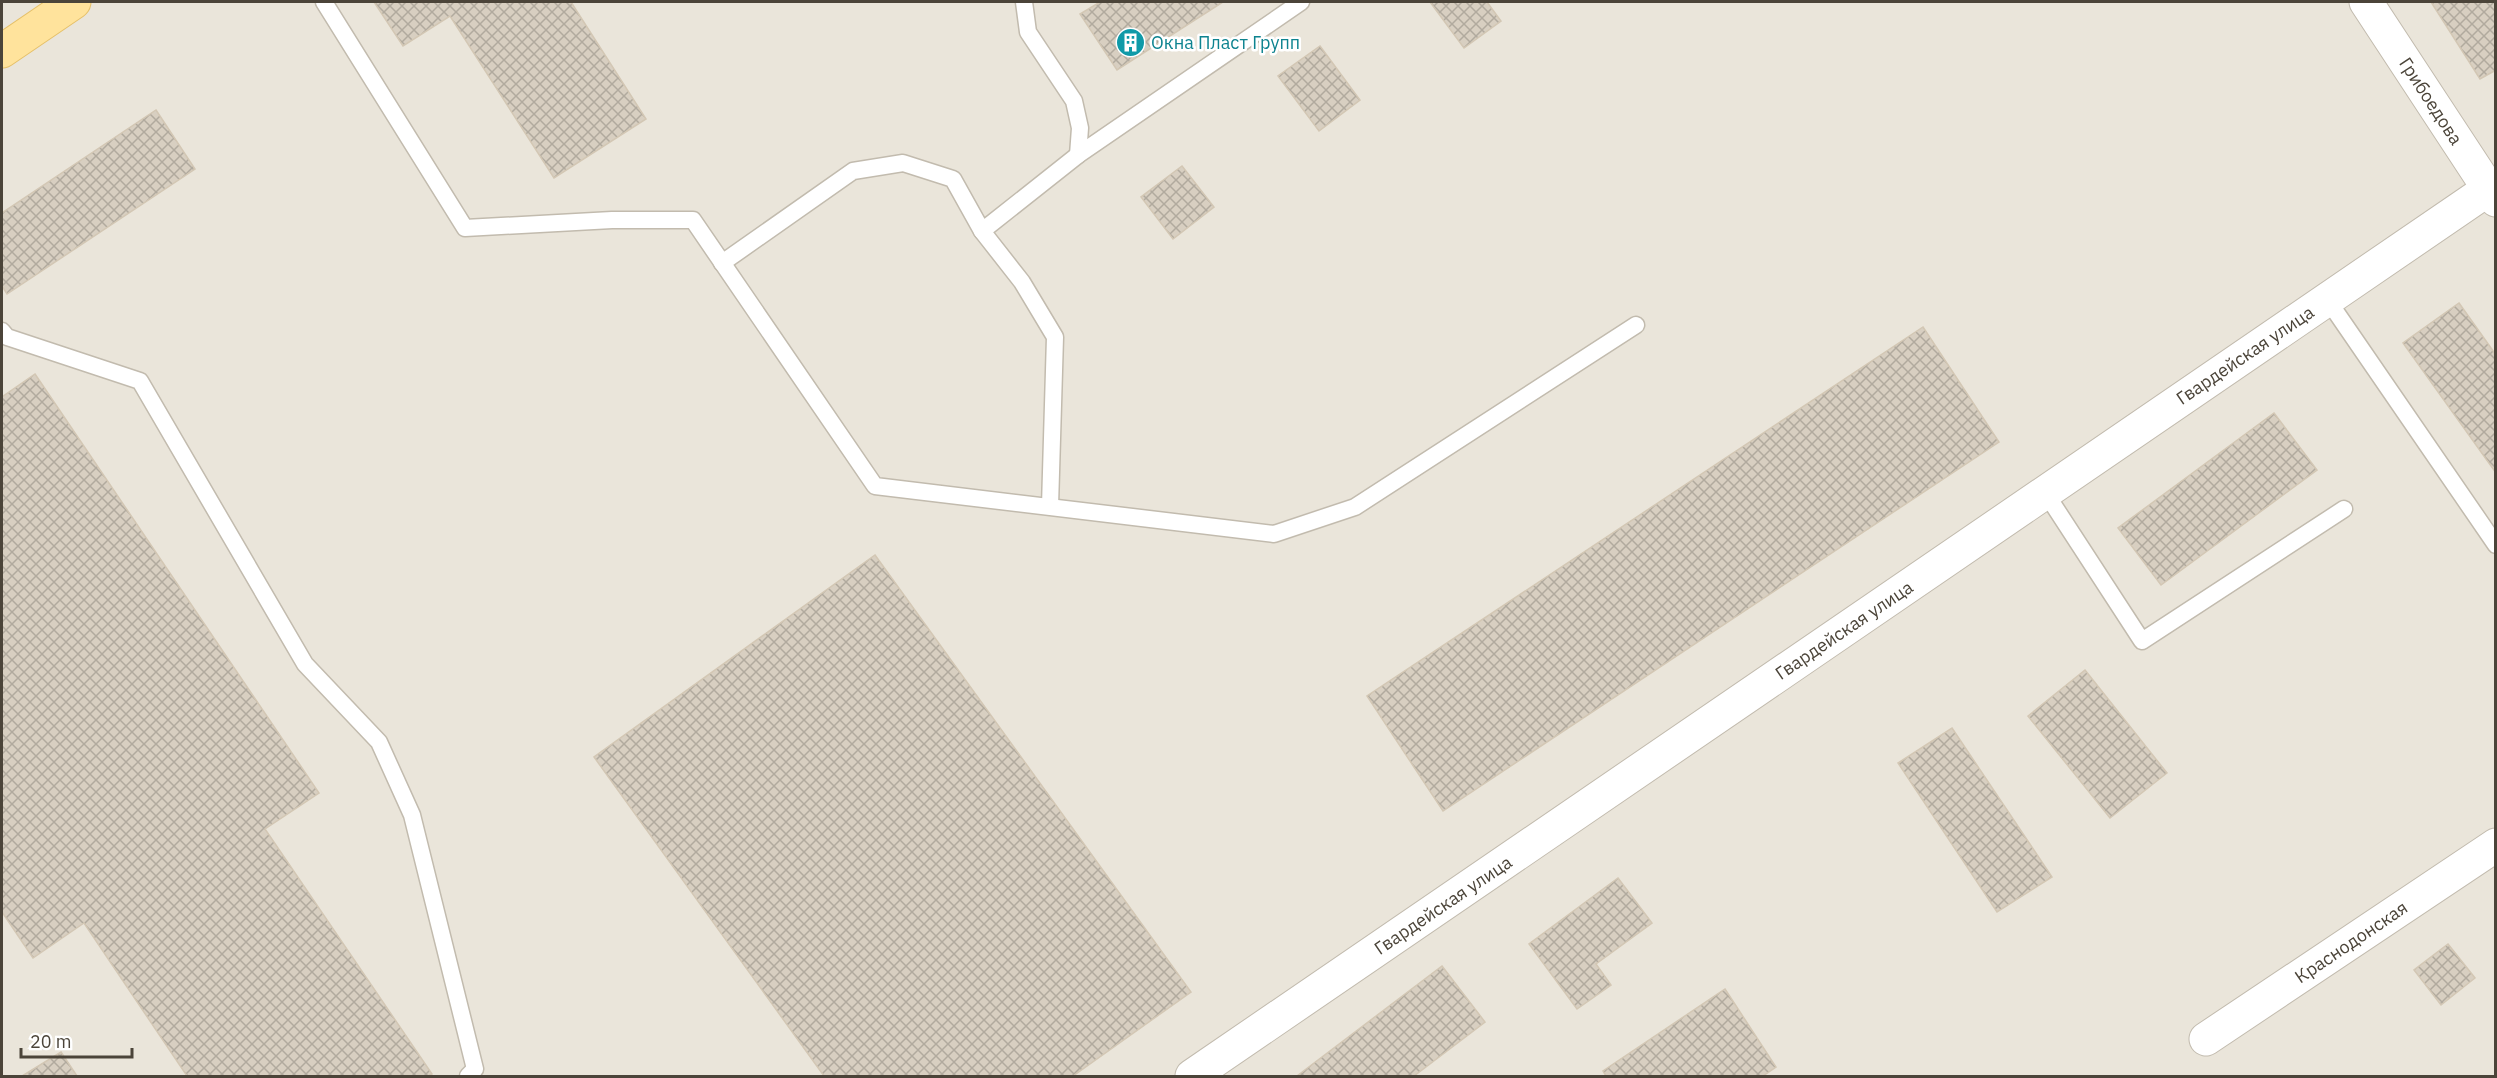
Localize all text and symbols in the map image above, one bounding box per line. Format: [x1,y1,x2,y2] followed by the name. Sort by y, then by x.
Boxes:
[1114,26,1146,58] building icon: Окна Пласт Групп
[1151,31,1300,54] place label: Окна Пласт Групп
[2394,53,2468,149] street label: Грибоедова
[2172,300,2319,410] street label: Гвардейская улица
[1771,575,1918,685] street label: Гвардейская улица
[1370,850,1517,960] street label: Гвардейская улица
[2290,896,2412,988] street label: Краснодонская
[21,1021,132,1059] scale bar
[30,1030,72,1053] text: 20 m

